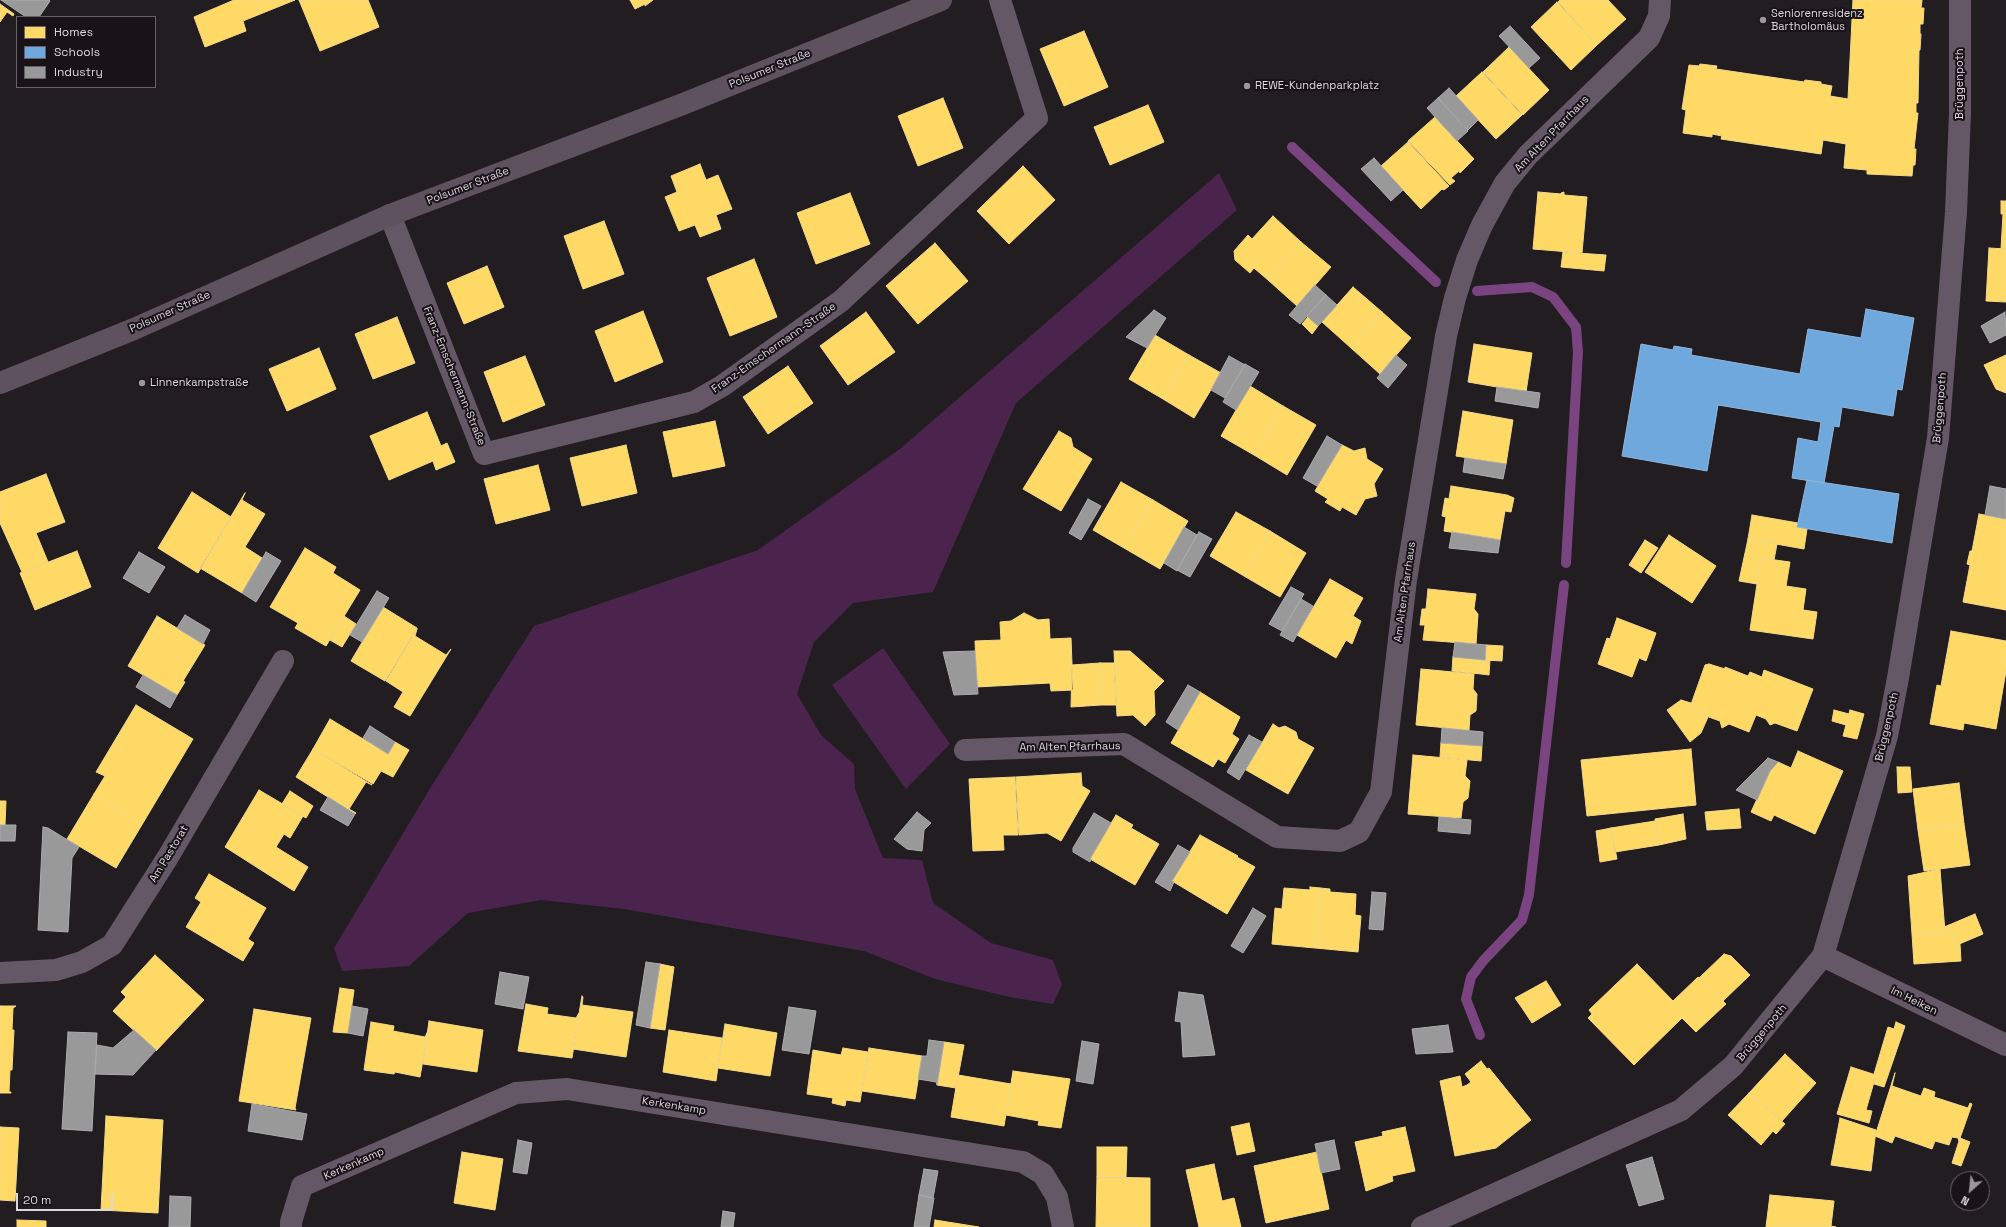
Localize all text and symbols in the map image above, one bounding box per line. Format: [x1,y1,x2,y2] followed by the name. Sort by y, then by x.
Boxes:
[1771,7,1863,33] place label: Seniorenresidenz Bartholomäus
[1758,15,1768,25] marker: Seniorenresidenz Bartholomäus
[16,16,156,88] legend
[54,24,93,40] text: Homes
[54,44,100,60] text: Schools
[727,47,813,91] street label: Polsumer Straße
[1953,49,1967,119] street label: Brüggenpoth
[54,64,103,80] text: Industry
[1255,79,1379,93] place label: REWE-Kundenparkplatz
[1242,81,1252,91] marker: REWE-Kundenparkplatz
[1512,93,1592,175] street label: Am Alten Pfarrhaus
[425,164,511,208] street label: Polsumer Straße
[128,288,212,336] street label: Polsumer Straße
[709,300,839,396] street label: Franz-Emschermann-Straße
[420,305,488,447] street label: Franz-Emschermann-Straße
[1930,372,1950,444] street label: Brüggenpoth
[150,376,249,390] place label: Linnenkampstraße
[137,378,147,388] marker: Linnenkampstraße
[1391,541,1419,643] street label: Am Alten Pfarrhaus
[1873,691,1901,763] street label: Brüggenpoth
[1019,740,1121,754] street label: Am Alten Pfarrhaus
[147,823,191,885] street label: Am Pastorat
[1889,984,1939,1018] street label: Im Heiken
[1734,1002,1790,1064] street label: Brüggenpoth
[641,1094,707,1118] street label: Kerkenkamp
[322,1145,386,1183] street label: Kerkenkamp
[1950,1171,1990,1211] north arrow
[18,1185,115,1211] scale bar
[23,1192,51,1208] text: 20 m
[1959,1193,1971,1209] text: N

